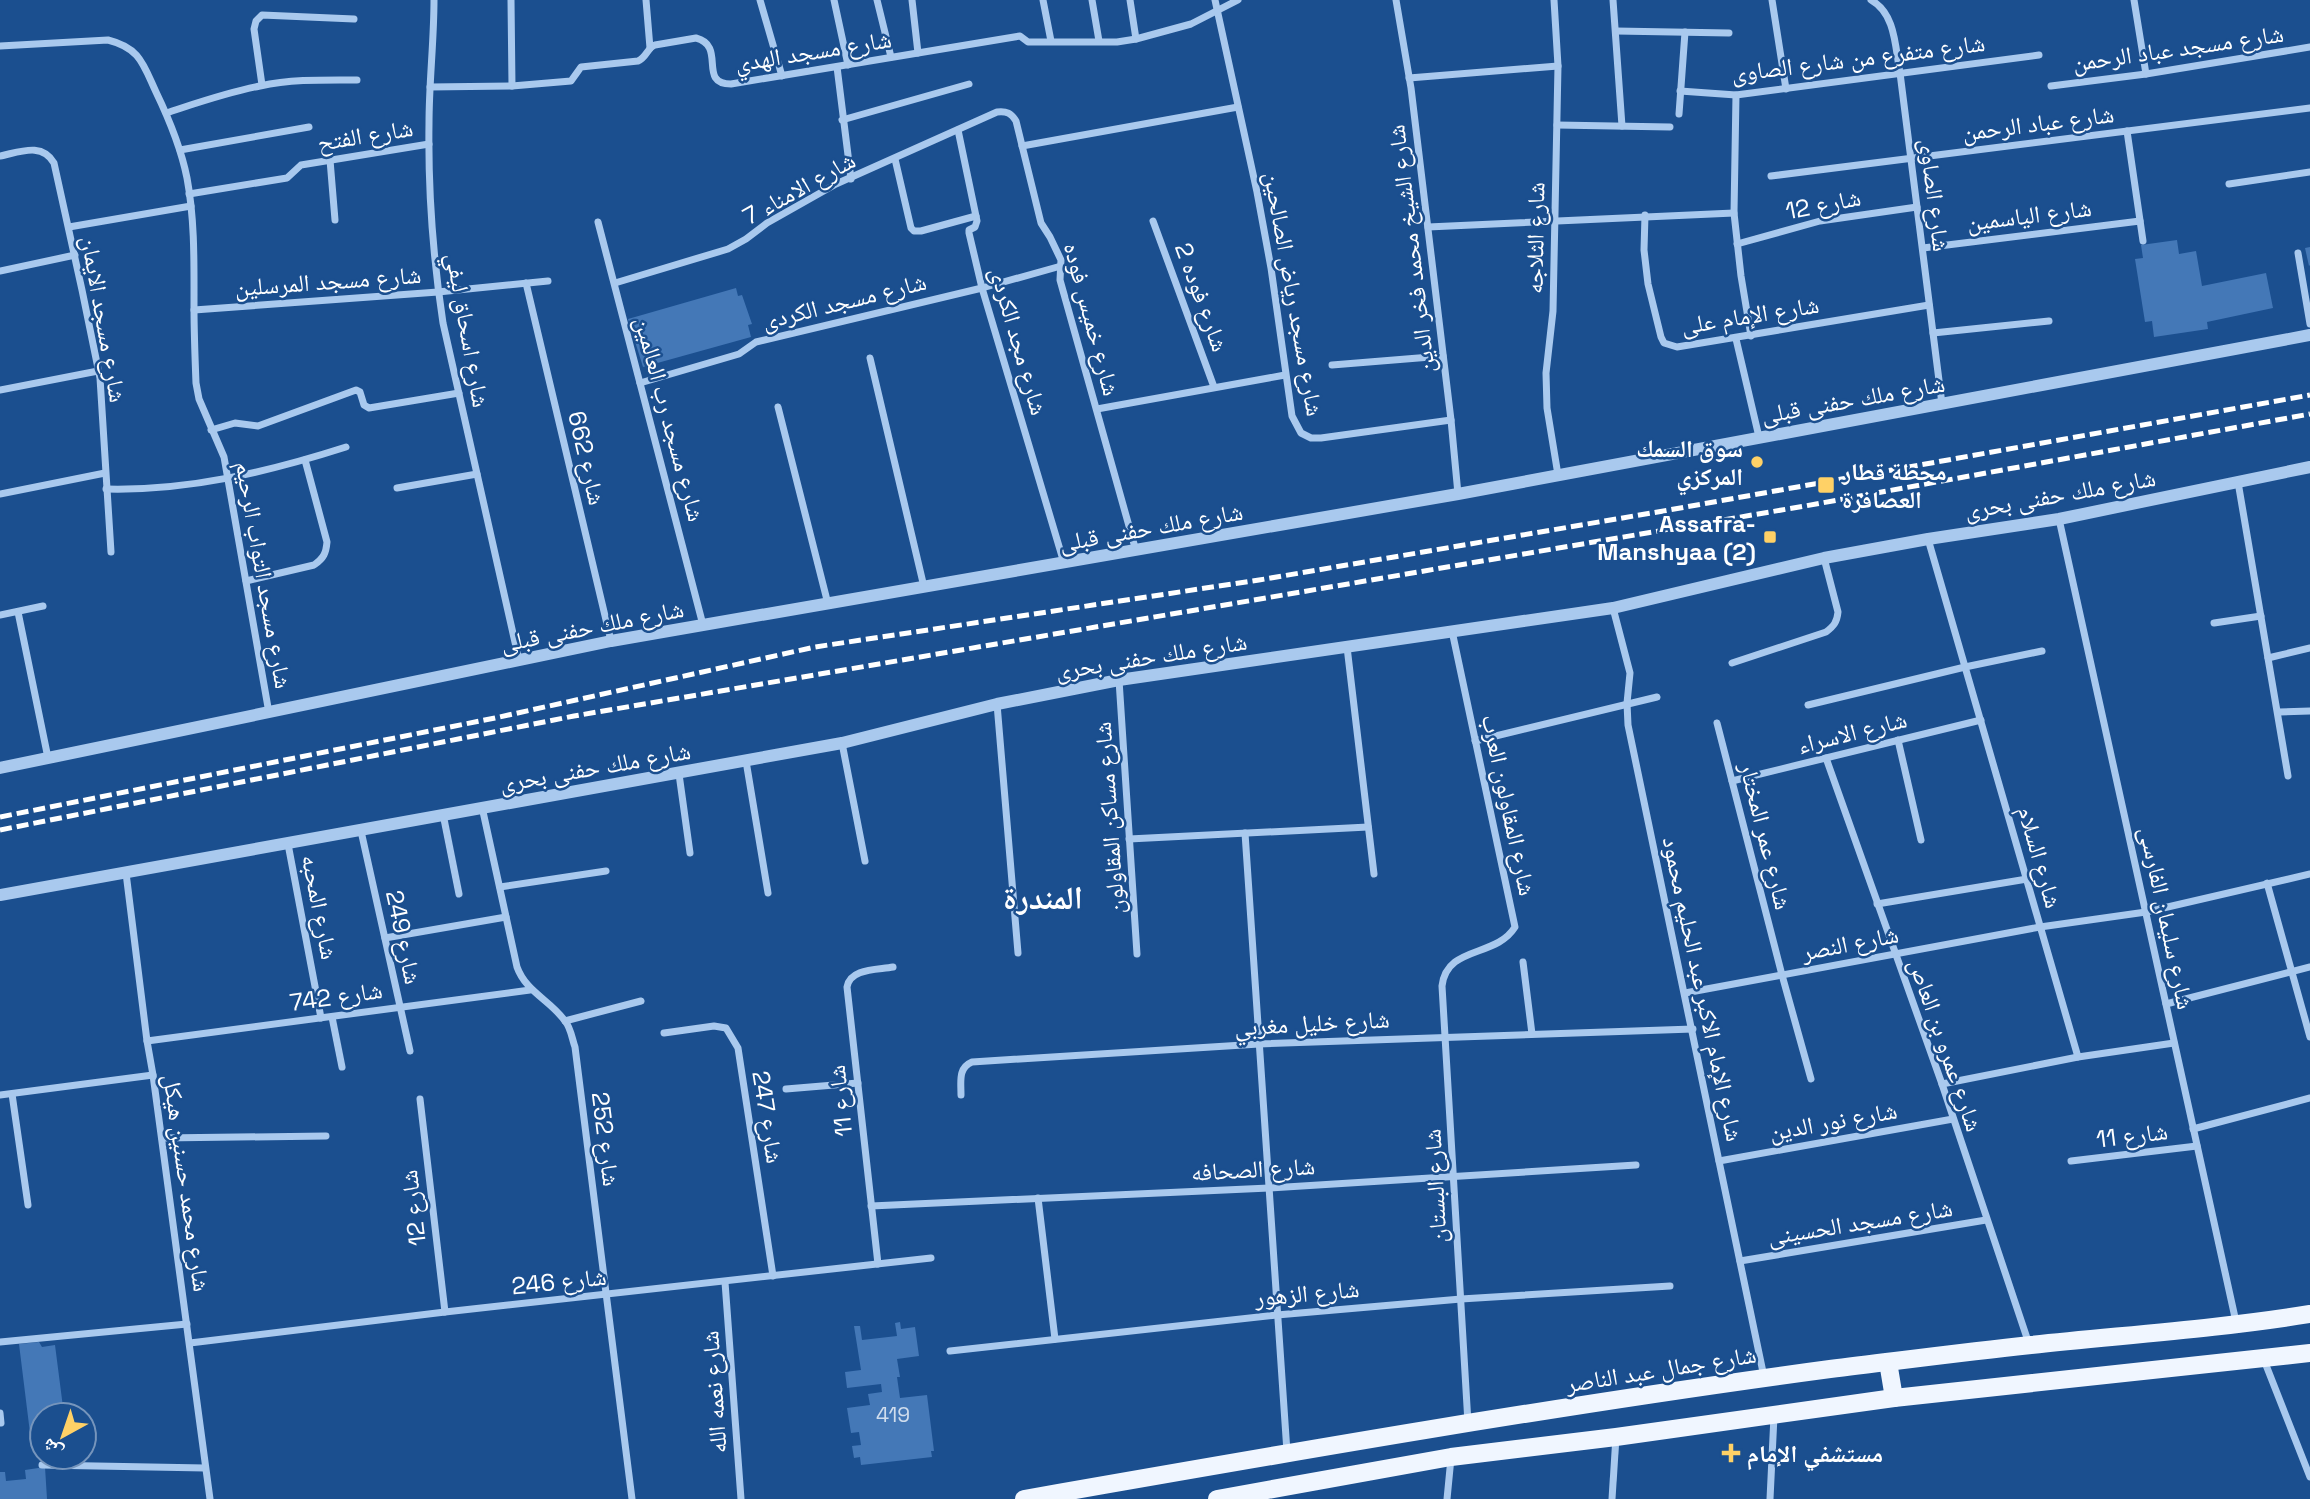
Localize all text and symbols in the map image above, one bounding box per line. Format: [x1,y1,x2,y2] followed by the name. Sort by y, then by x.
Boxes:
[2070,18,2286,78] street label: شارع مسجد عباد الرحمن
[732,23,894,83] street label: شارع مسجد الهدي
[1729,27,1987,89] street label: شارع متفرع من شارع الصاوى
[1960,98,2116,148] street label: شارع عباد الرحمن
[315,112,415,158] street label: شارع الفتح
[1380,123,1442,375] street label: شارع الشيخ محمد فخر الدين
[1913,137,1957,253] street label: شارع الصاوى
[737,144,861,232] street label: شارع الامناء 7
[1257,169,1331,419] street label: شارع مسجد رياض الصالحين
[1519,182,1551,294] street label: شارع الثلاجه
[1783,182,1863,226] street label: شارع 12
[1965,192,2093,238] street label: شارع الياسمين
[74,233,134,405] street label: شارع مسجد الايمان
[1168,238,1236,356] street label: شارع فوده 2
[1057,239,1127,399] street label: شارع خميس فوده
[435,250,497,410] street label: شارع اسحاق ليفي
[234,259,422,303] street label: شارع مسجد المرسلين
[983,263,1055,419] street label: شارع مجد الكردى
[759,266,929,336] street label: شارع مسجد الكردى
[1679,289,1821,342] street label: شارع الإمام على
[628,313,712,525] street label: شارع مسجد رب العالمين
[1759,368,1947,430] street label: شارع ملك حفنى قبلى
[561,408,613,508] street label: شارع 662
[1636,433,1743,495] place label: سوق السمك المركزي
[1749,454,1765,470] marker: سوق السمك المركزي
[1841,456,1947,515] place label: محطة قطار العصافرة
[228,459,299,691] street label: شارع مسجد التواب الرحيم
[1962,462,2158,526] street label: شارع ملك حفنى بحرى
[1816,475,1836,495] marker: محطة قطار العصافرة
[1057,496,1245,558] street label: شارع ملك حفنى قبلى
[1597,508,1756,567] place label: Assafra- Manshyaa (2)
[1762,529,1778,545] marker: Assafra- Manshyaa (2)
[498,593,686,659] street label: شارع ملك حفنى قبلى
[1053,626,1249,686] street label: شارع ملك حفنى بحرى
[1794,703,1910,761] street label: شارع الاسراء
[1475,711,1543,899] street label: شارع المقاولون العرب
[1087,721,1131,915] street label: شارع مساكن المقاولون
[497,735,693,799] street label: شارع ملك حفنى بحرى
[1733,758,1799,913] street label: شارع عمر المختار
[2010,802,2069,912] street label: شارع السلام
[2132,824,2202,1012] street label: شارع سليمان الفارسى
[1655,834,1750,1144] street label: شارع الإمام الاكبر عبد الحليم محمود
[295,852,345,962] street label: شارع المحبه
[1003,878,1083,918] district label: المندرة
[379,887,429,987] street label: شارع 249
[1798,918,1901,968] street label: شارع النصر
[1902,954,1990,1136] street label: شارع عمرو بن العاص
[288,974,384,1018] street label: شارع 742
[1233,1003,1391,1047] street label: شارع خليل مغربي
[821,1064,859,1138] street label: شارع 11
[745,1068,791,1166] street label: شارع 247
[156,1072,218,1294] street label: شارع محمد حسنين هيكل
[585,1090,627,1188] street label: شارع 252
[1767,1094,1899,1148] street label: شارع نور الدين
[2094,1115,2170,1155] street label: شارع 11
[1417,1128,1453,1244] street label: شارع البستان
[1190,1150,1316,1188] street label: شارع الصحافه
[393,1168,433,1248] street label: شارع 12
[1765,1192,1955,1252] street label: شارع مسجد الحسينى
[510,1261,608,1301] street label: شارع 246
[1252,1273,1361,1313] street label: شارع الزهور
[694,1330,734,1454] street label: شارع نعمه الله
[1562,1339,1759,1400] street label: شارع جمال عبد الناصر
[28,1401,98,1471] north arrow
[876,1401,910,1428] house number: 419
[37,1433,68,1465] text: ش
[1747,1438,1883,1472] place label: مستشفي الإمام
[1721,1443,1741,1463] marker: مستشفي الإمام

